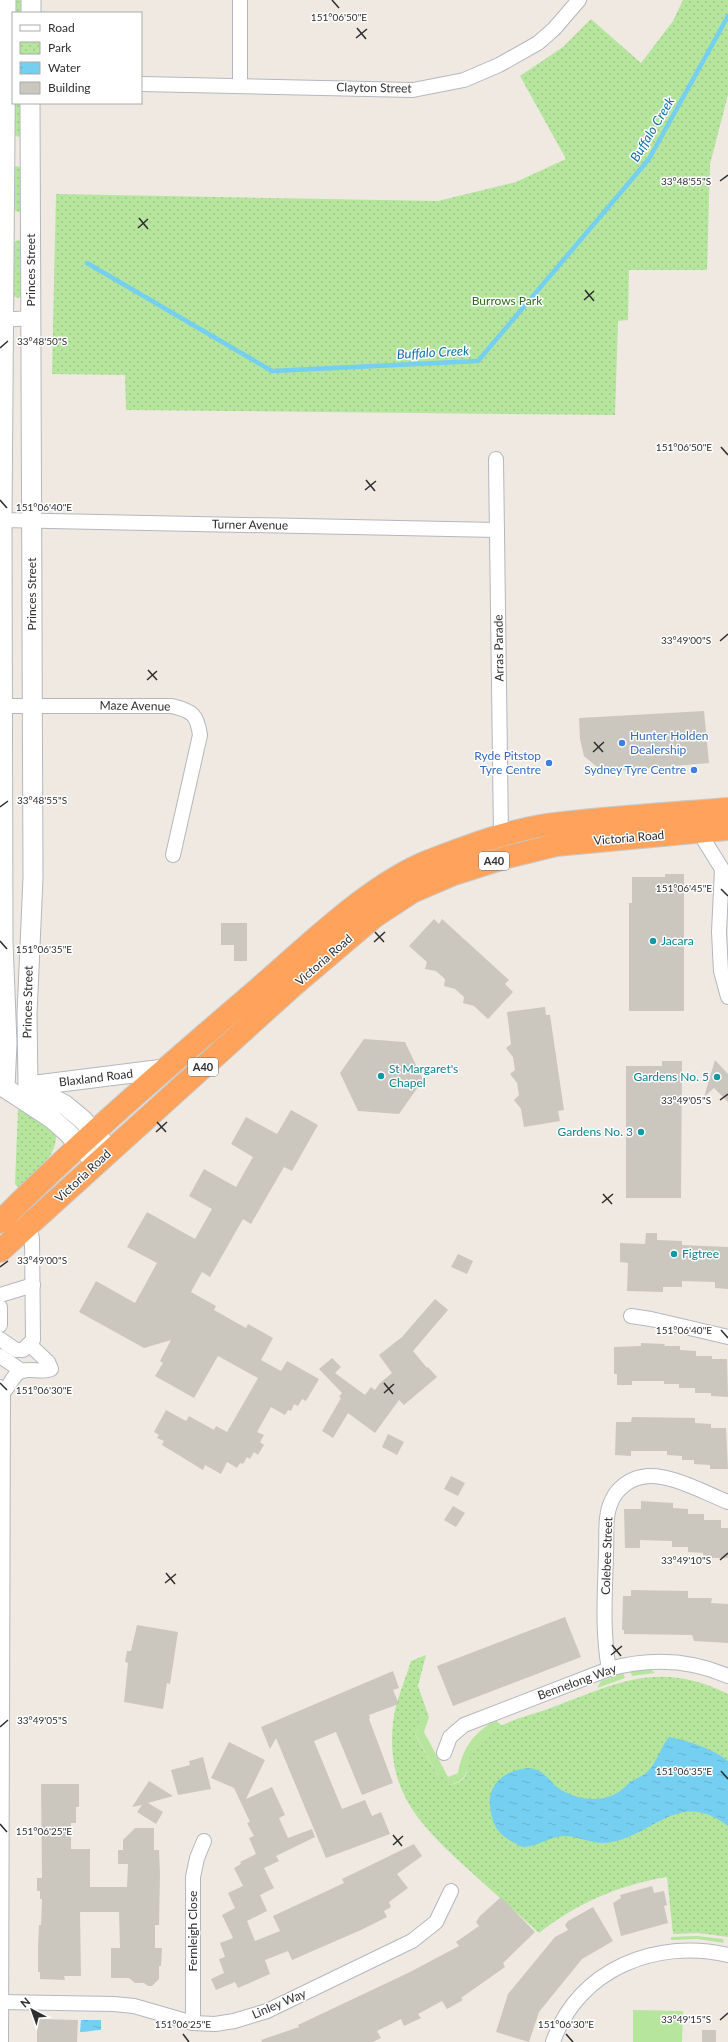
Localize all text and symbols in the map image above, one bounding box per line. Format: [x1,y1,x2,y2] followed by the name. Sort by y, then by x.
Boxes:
[311,11,367,23] text: 151°06'50"E
[12,12,142,104] legend
[48,20,75,35] text: Road
[48,40,72,55] text: Park
[48,60,81,75] text: Water
[336,79,412,96] street label: Clayton Street
[48,80,91,95] text: Building
[626,93,678,164] water label: Buffalo Creek
[661,175,711,187] text: 33°48'55"S
[23,233,38,306] street label: Princes Street
[472,293,543,308] park label: Burrows Park
[17,335,67,347] text: 33°48'50"S
[396,342,470,362] water label: Buffalo Creek
[656,441,712,453] text: 151°06'50"E
[16,501,72,513] text: 151°06'40"E
[212,516,288,533] street label: Turner Avenue
[24,557,39,630] street label: Princes Street
[490,614,507,682] street label: Arras Parade
[661,634,711,646] text: 33°49'00"S
[99,697,171,714] street label: Maze Avenue
[630,728,709,757] place label: Hunter Holden Dealership
[617,738,627,748] marker: Hunter Holden Dealership
[474,748,541,777] place label: Ryde Pitstop Tyre Centre
[544,758,554,768] marker: Ryde Pitstop Tyre Centre
[584,762,686,777] place label: Sydney Tyre Centre
[689,765,699,775] marker: Sydney Tyre Centre
[17,794,67,806] text: 33°48'55"S
[593,827,665,848] street label: Victoria Road
[479,852,509,870] road number: A40
[656,882,712,894] text: 151°06'45"E
[292,931,355,988] street label: Victoria Road
[661,933,694,948] place label: Jacara
[648,936,658,946] marker: Jacara
[16,943,72,955] text: 151°06'35"E
[19,965,36,1039] street label: Princes Street
[188,1058,218,1076] road number: A40
[389,1061,458,1090] place label: St Margaret's Chapel
[58,1066,134,1089] street label: Blaxland Road
[634,1069,709,1084] place label: Gardens No. 5
[376,1071,386,1081] marker: St Margaret's Chapel
[712,1072,722,1082] marker: Gardens No. 5
[661,1094,711,1106] text: 33°49'05"S
[558,1124,633,1139] place label: Gardens No. 3
[636,1127,646,1137] marker: Gardens No. 3
[52,1146,114,1205] street label: Victoria Road
[682,1246,719,1261] place label: Figtree
[669,1249,679,1259] marker: Figtree
[17,1254,67,1266] text: 33°49'00"S
[656,1324,712,1336] text: 151°06'40"E
[16,1384,72,1396] text: 151°06'30"E
[598,1516,615,1595] street label: Colebee Street
[661,1554,711,1566] text: 33°49'10"S
[535,1660,619,1703] street label: Bennelong Way
[17,1714,67,1726] text: 33°49'05"S
[656,1765,712,1777] text: 151°06'35"E
[16,1825,72,1837] text: 151°06'25"E
[185,1891,200,1971] street label: Fernleigh Close
[249,1985,309,2022] street label: Linley Way
[12,1990,52,2030] north arrow
[18,1994,33,2010] text: N
[661,2013,711,2025] text: 33°49'15"S
[155,2018,211,2030] text: 151°06'25"E
[538,2018,594,2030] text: 151°06'30"E

